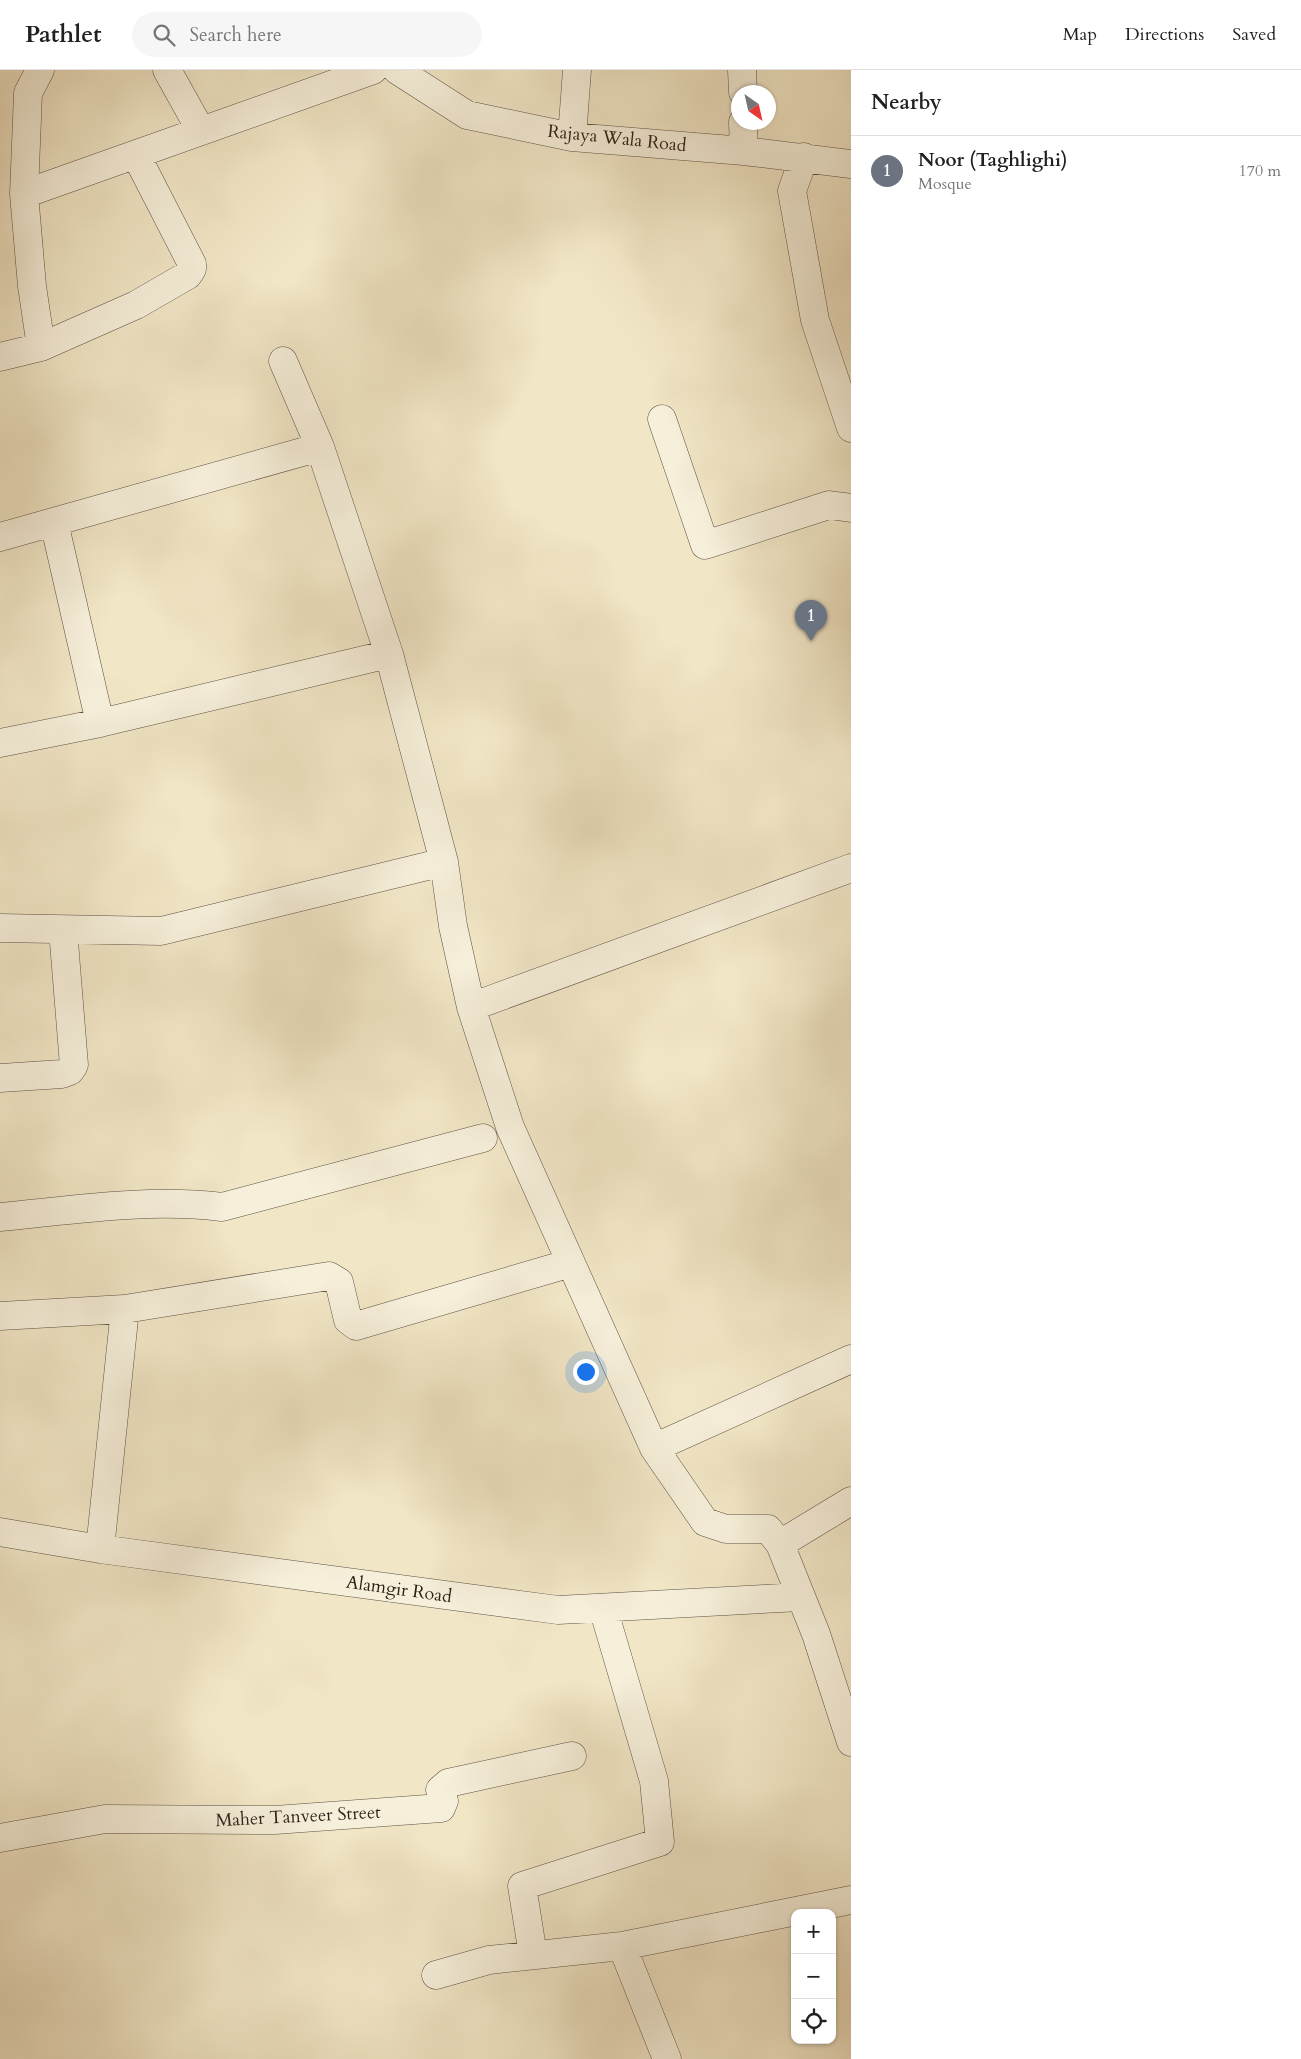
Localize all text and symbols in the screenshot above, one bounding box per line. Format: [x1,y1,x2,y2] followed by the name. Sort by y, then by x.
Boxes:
[132,12,482,57] search box
[25,18,102,51] text: Pathlet
[150,21,178,49] icon: search
[190,22,282,48] text: Search here
[1063,22,1097,47] text: Map
[1125,22,1204,47] text: Directions
[1232,22,1276,47] text: Saved
[731,85,776,130] north arrow
[871,88,942,117] text: Nearby
[546,119,688,158] street label: Rajaya Wala Road
[918,147,1067,173] text: Noor (Taghlighi)
[883,160,891,182] text: 1
[1239,160,1281,182] text: 170 m
[918,173,972,195] text: Mosque
[795,600,827,641] pin: 1
[573,1359,599,1385] your location
[344,1570,454,1609] street label: Alamgir Road
[215,1800,382,1833] street label: Maher Tanveer Street
[791,1909,836,2044] map controls
[791,1909,836,1954] button: +
[791,1954,836,1999] button: −
[791,1999,836,2044] button: locate

